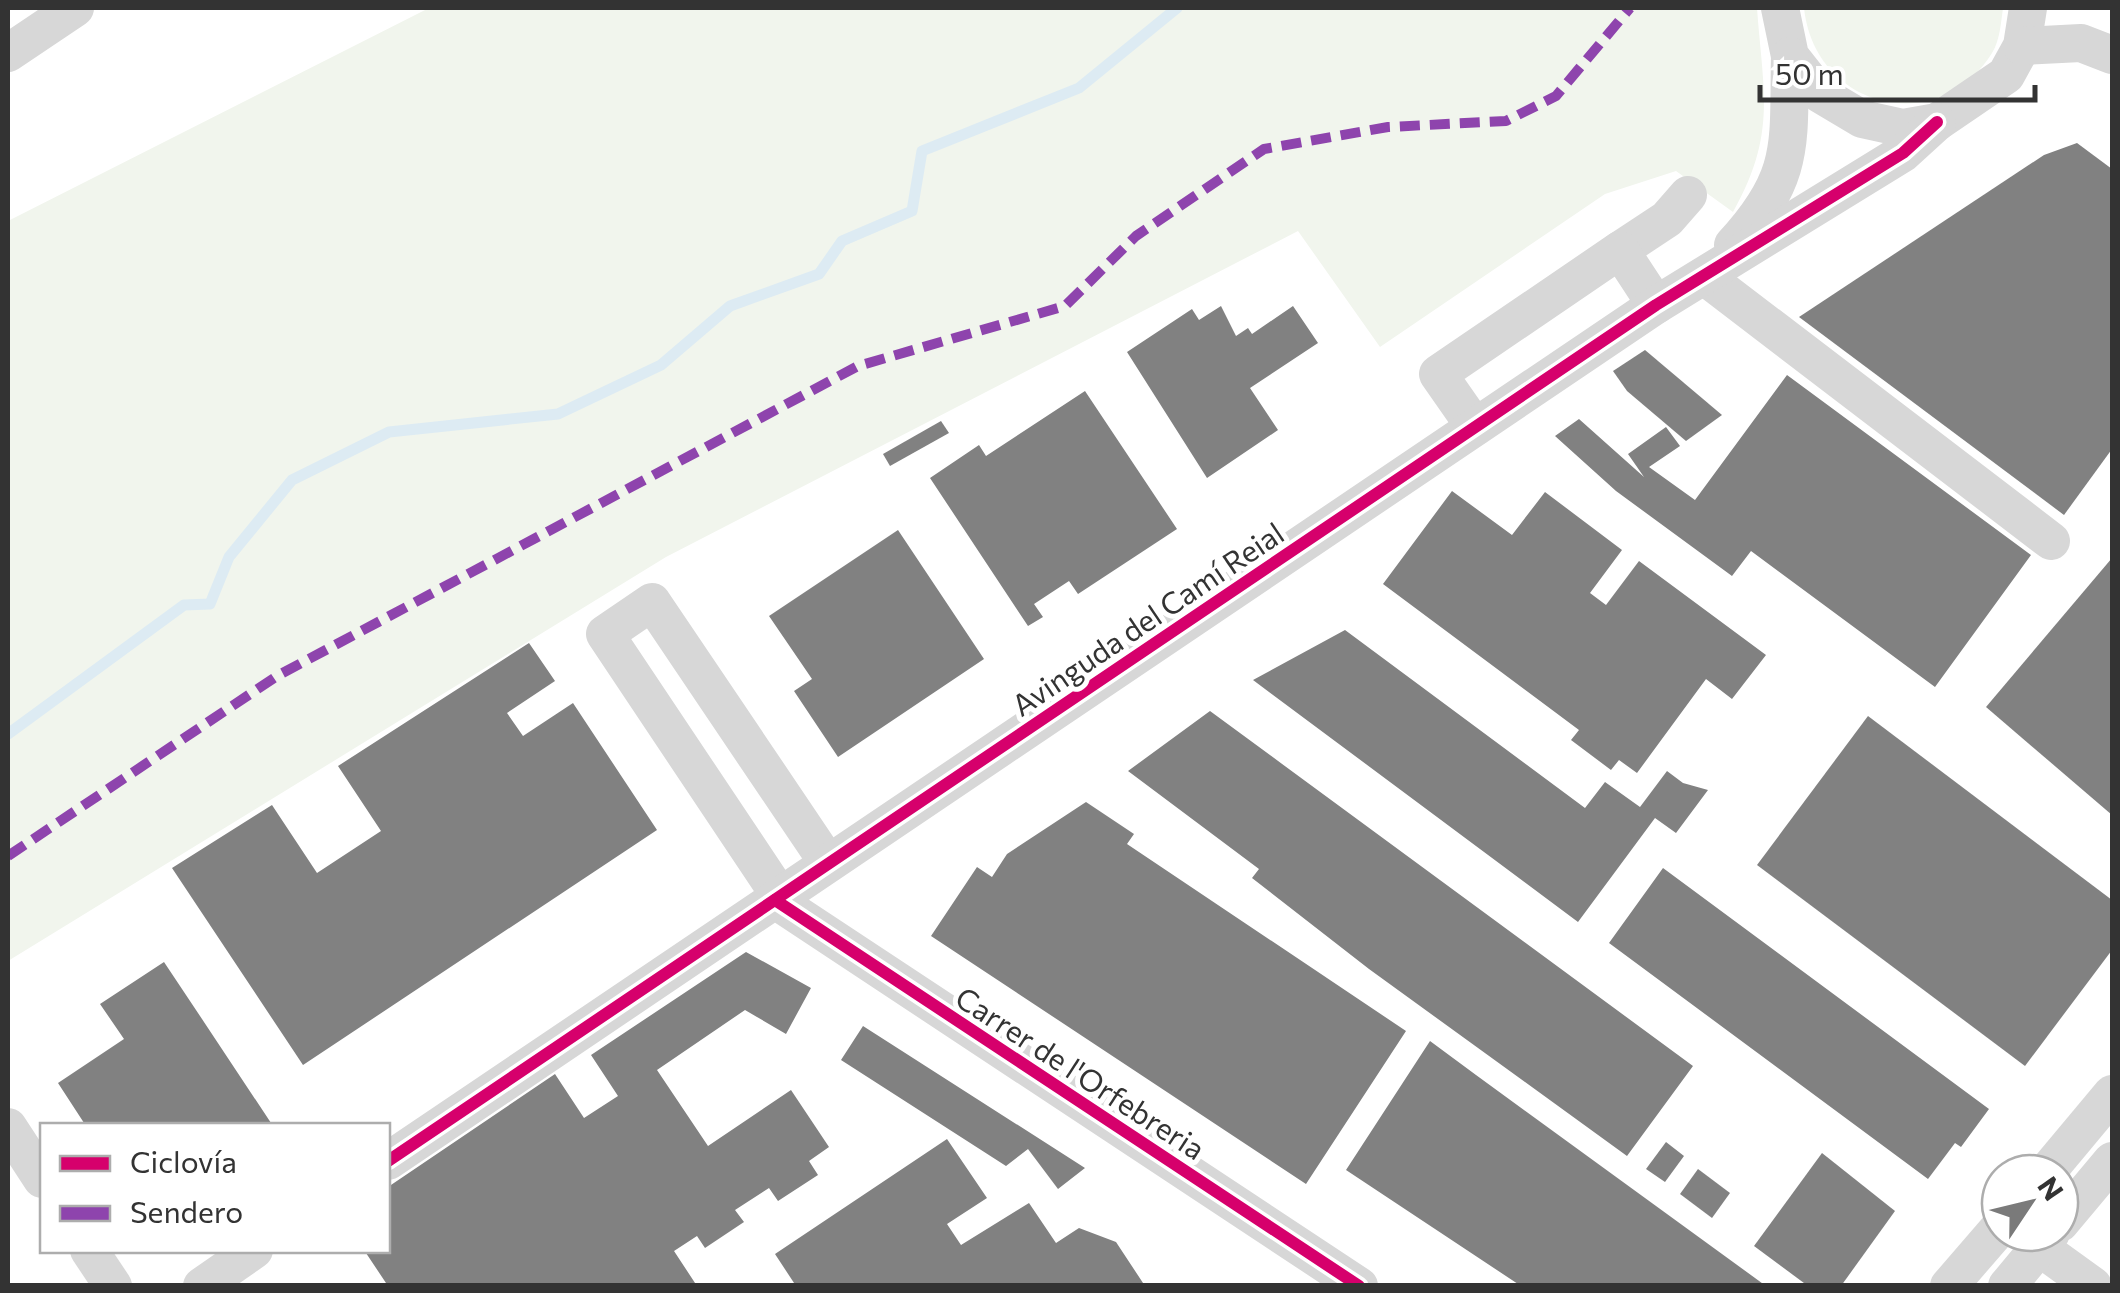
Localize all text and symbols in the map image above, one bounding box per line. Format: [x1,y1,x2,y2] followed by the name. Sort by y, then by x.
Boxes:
[1760,40,2035,102] scale bar
[1775,54,1844,91] text: 50 m
[1004,513,1290,723] street label: Avinguda del Camí Reial
[949,978,1213,1166] street label: Carrer de l'Orfebreria
[40,1123,390,1253] legend
[130,1142,237,1179] text: Ciclovía
[1980,1153,2080,1253] north arrow
[2031,1170,2071,1206] text: N
[130,1192,243,1229] text: Sendero

